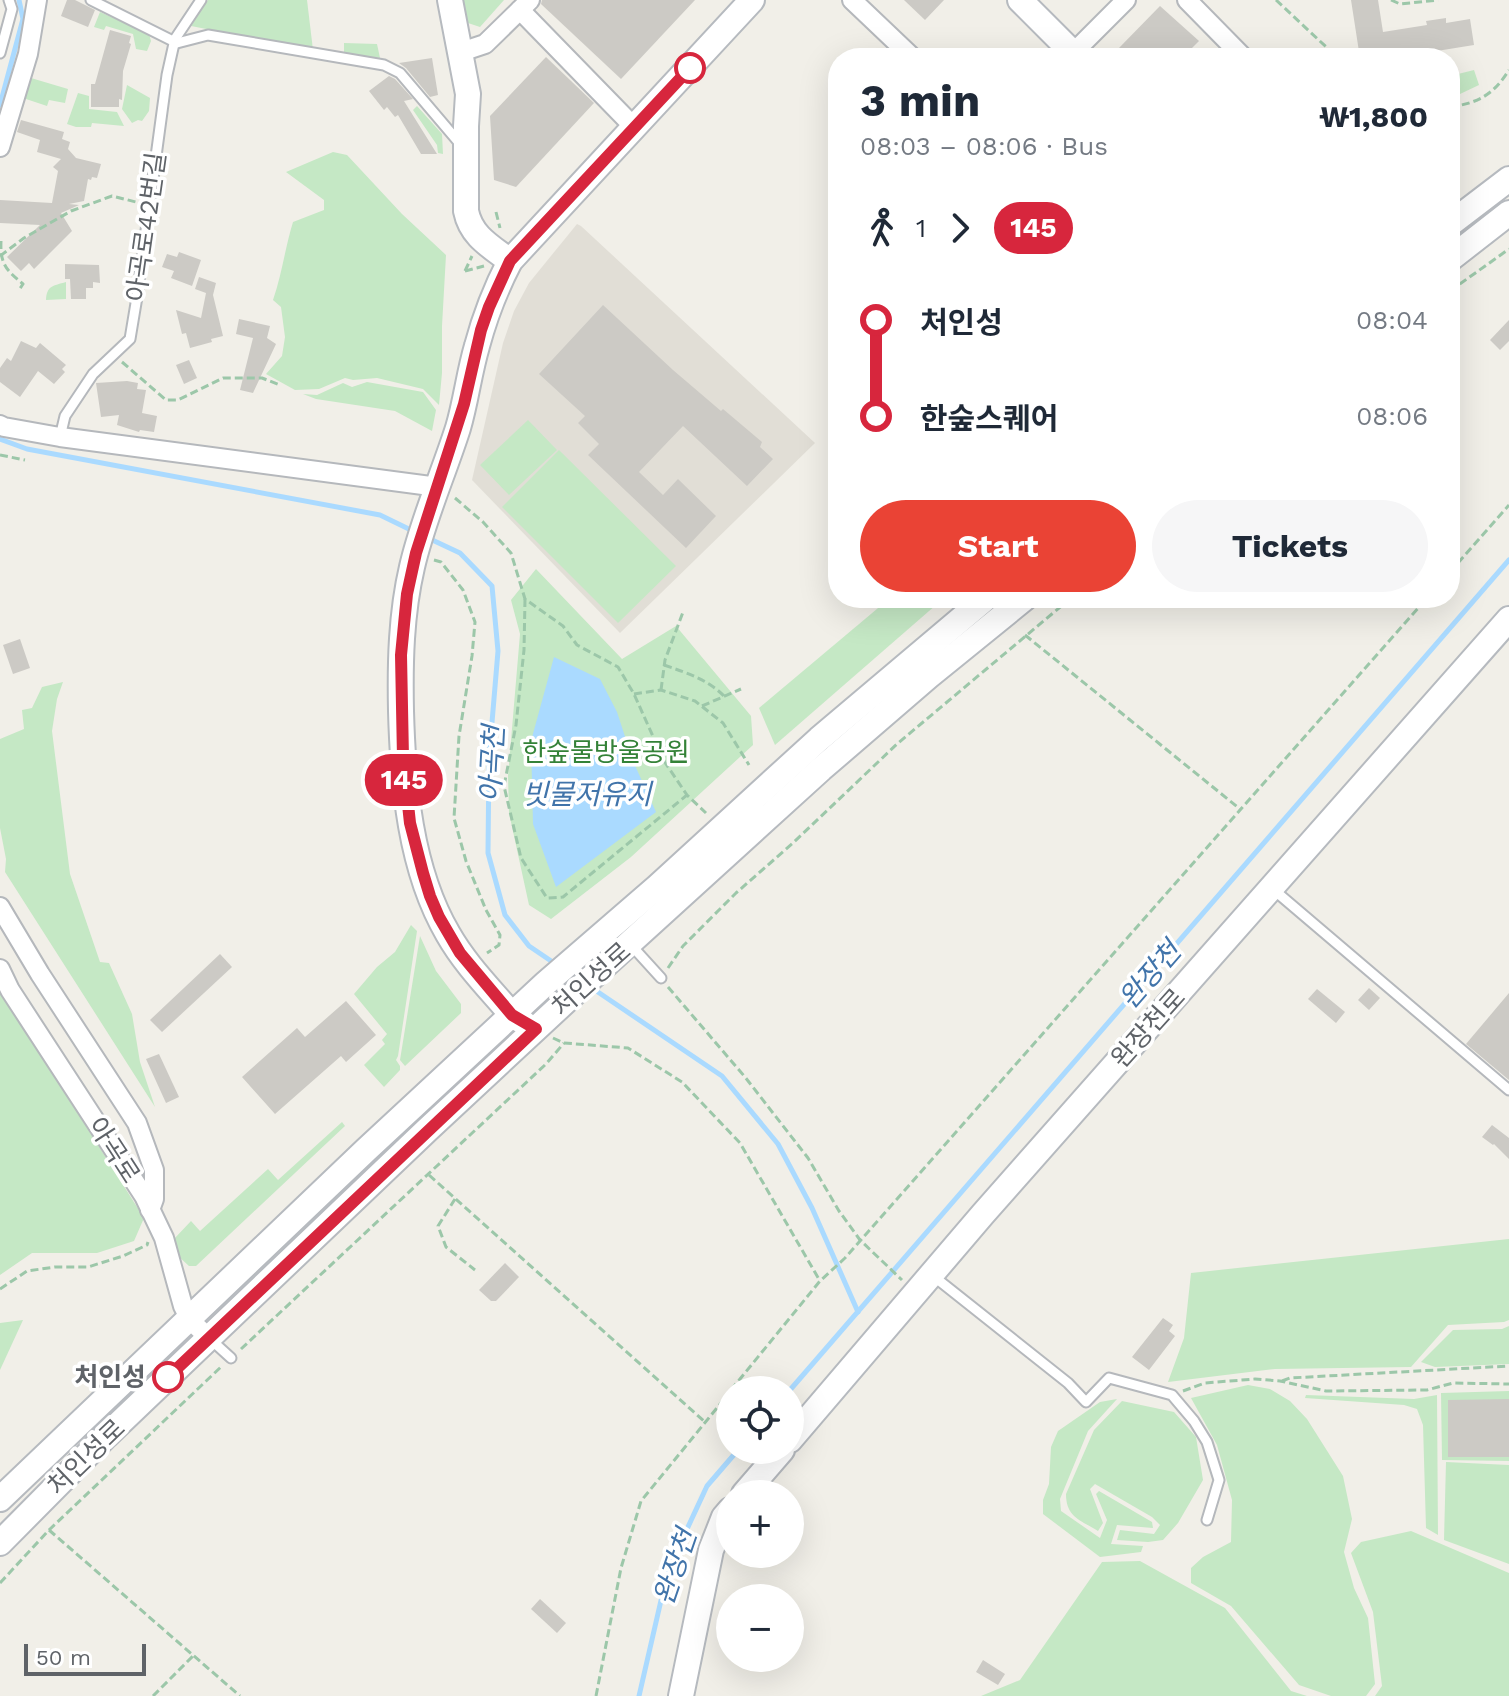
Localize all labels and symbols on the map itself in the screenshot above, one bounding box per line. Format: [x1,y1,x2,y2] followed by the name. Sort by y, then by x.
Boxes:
[675,53,705,83] unlabelled marker
[121,150,171,304] street label: 아곡로42번길
[474,721,511,803] water label: 아곡천
[522,737,690,767] park label: 한숲물방울공원
[358,754,450,806] line badge: 145
[523,778,654,811] water label: 빗물저유지
[1112,933,1190,1015] water label: 완장천
[545,936,637,1022] street label: 처인성로
[1105,982,1191,1074] street label: 완장천로
[82,1112,146,1188] street label: 아곡로
[74,1362,146,1392] place label: 처인성
[153,1362,183,1392] marker: 처인성
[41,1413,131,1501] street label: 처인성로
[647,1522,704,1609] water label: 완장천
[24,1640,146,1676] scale bar

